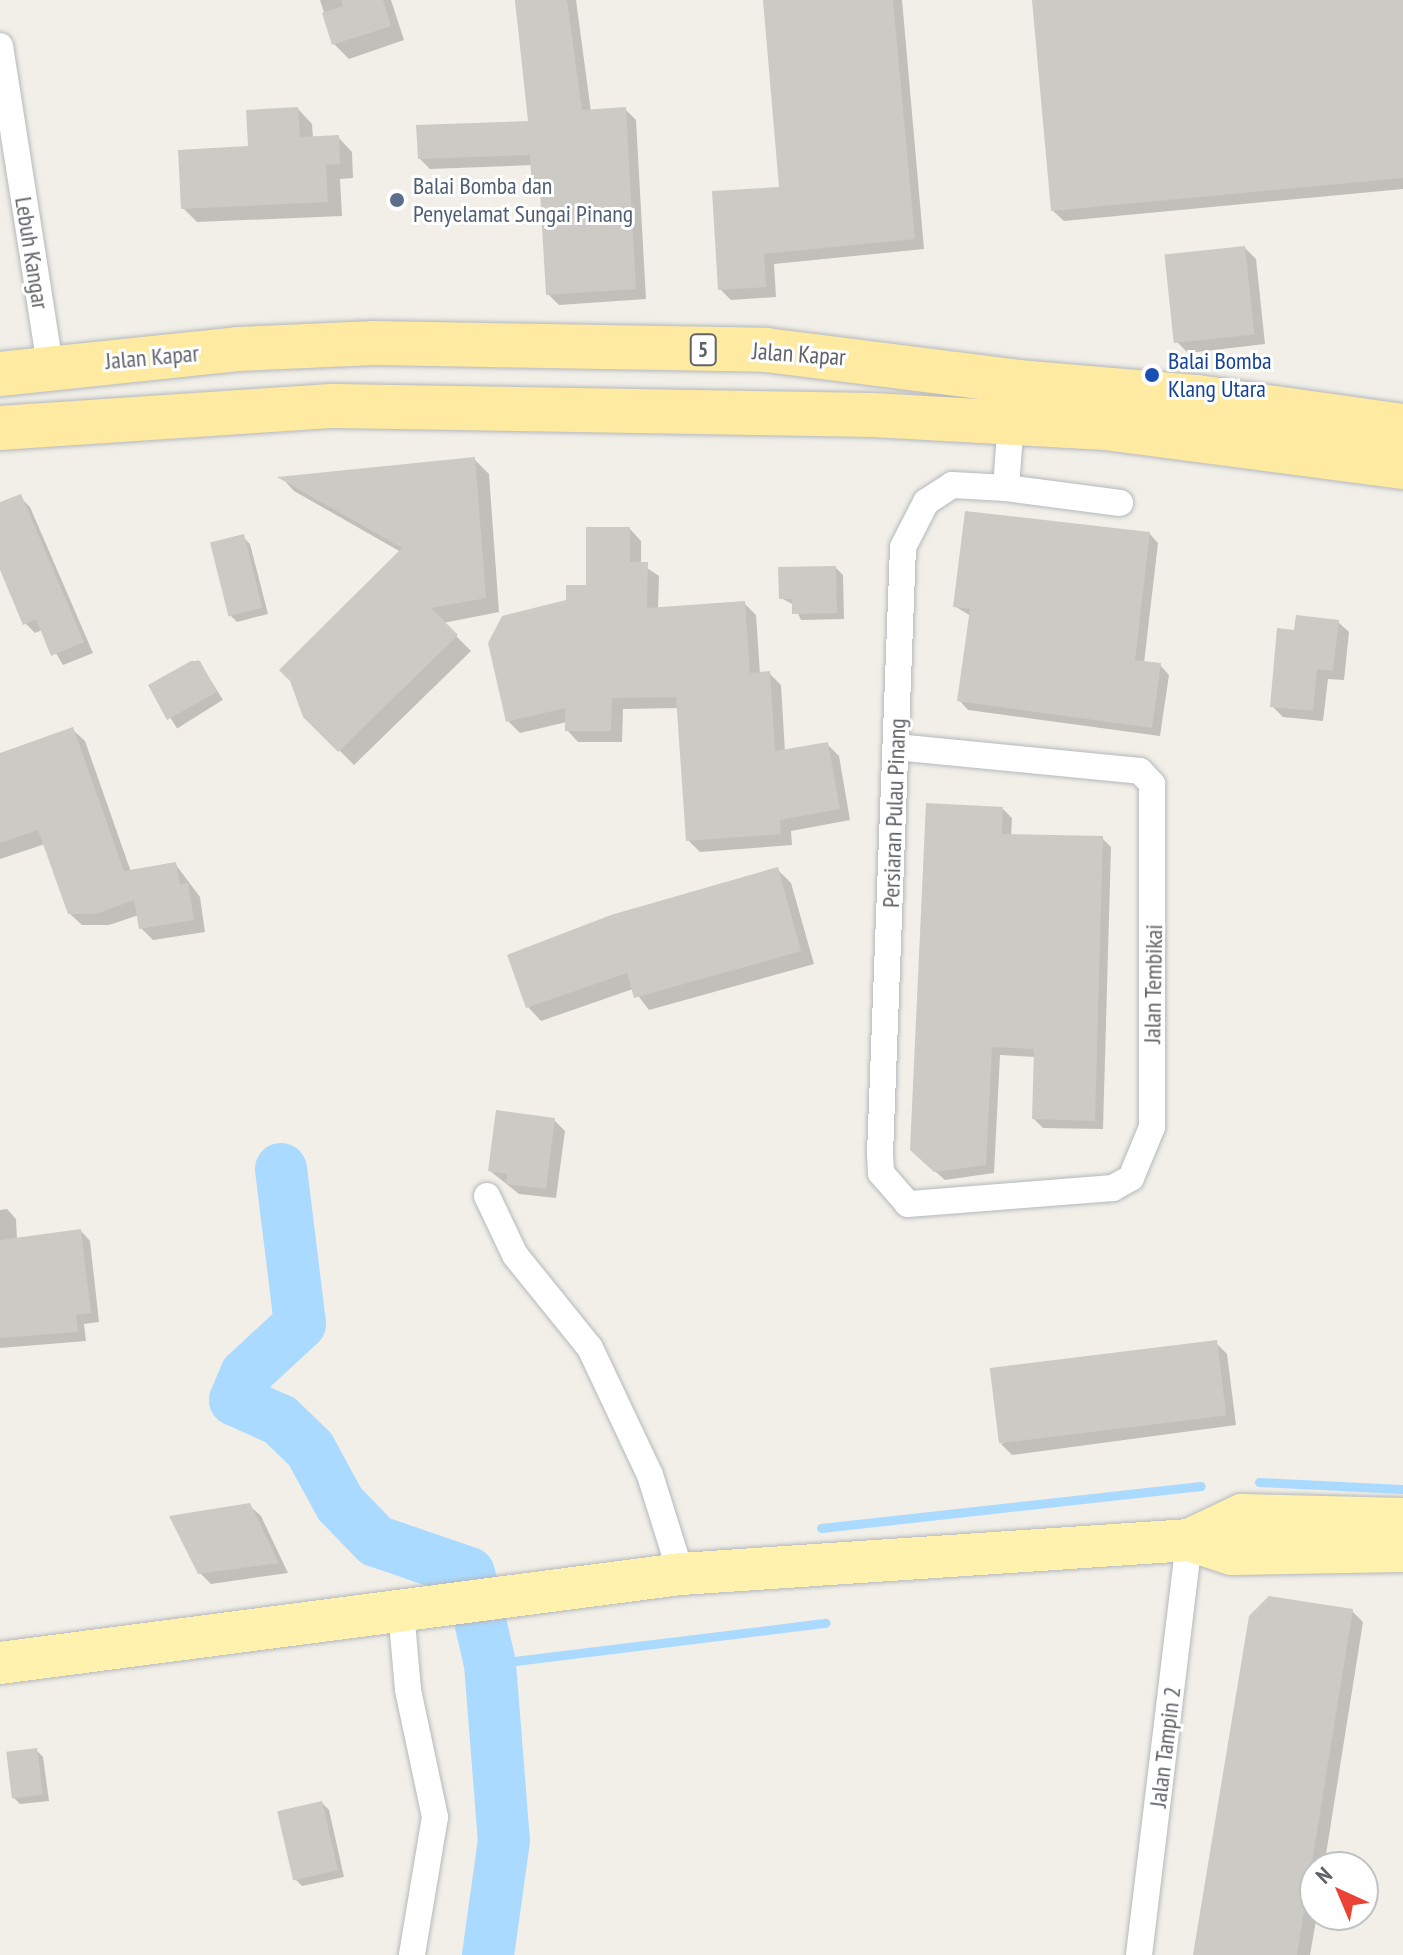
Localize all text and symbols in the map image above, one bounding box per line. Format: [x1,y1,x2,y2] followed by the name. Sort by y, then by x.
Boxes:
[413,172,633,228] place label: Balai Bomba dan Penyelamat Sungai Pinang
[388,191,406,209] marker: Balai Bomba dan Penyelamat Sungai Pinang
[9,195,55,311] street label: Lebuh Kangar
[689,332,717,368] road number: 5
[751,336,847,372] street label: Jalan Kapar
[104,339,200,375] street label: Jalan Kapar
[1168,347,1272,403] place label: Balai Bomba Klang Utara
[1143,366,1161,384] marker: Balai Bomba Klang Utara
[876,718,912,908] street label: Persiaran Pulau Pinang
[1138,924,1168,1044] street label: Jalan Tembikai
[1143,1685,1187,1809] street label: Jalan Tampin 2
[1299,1851,1379,1931] north arrow
[1310,1861,1338,1889] text: N

